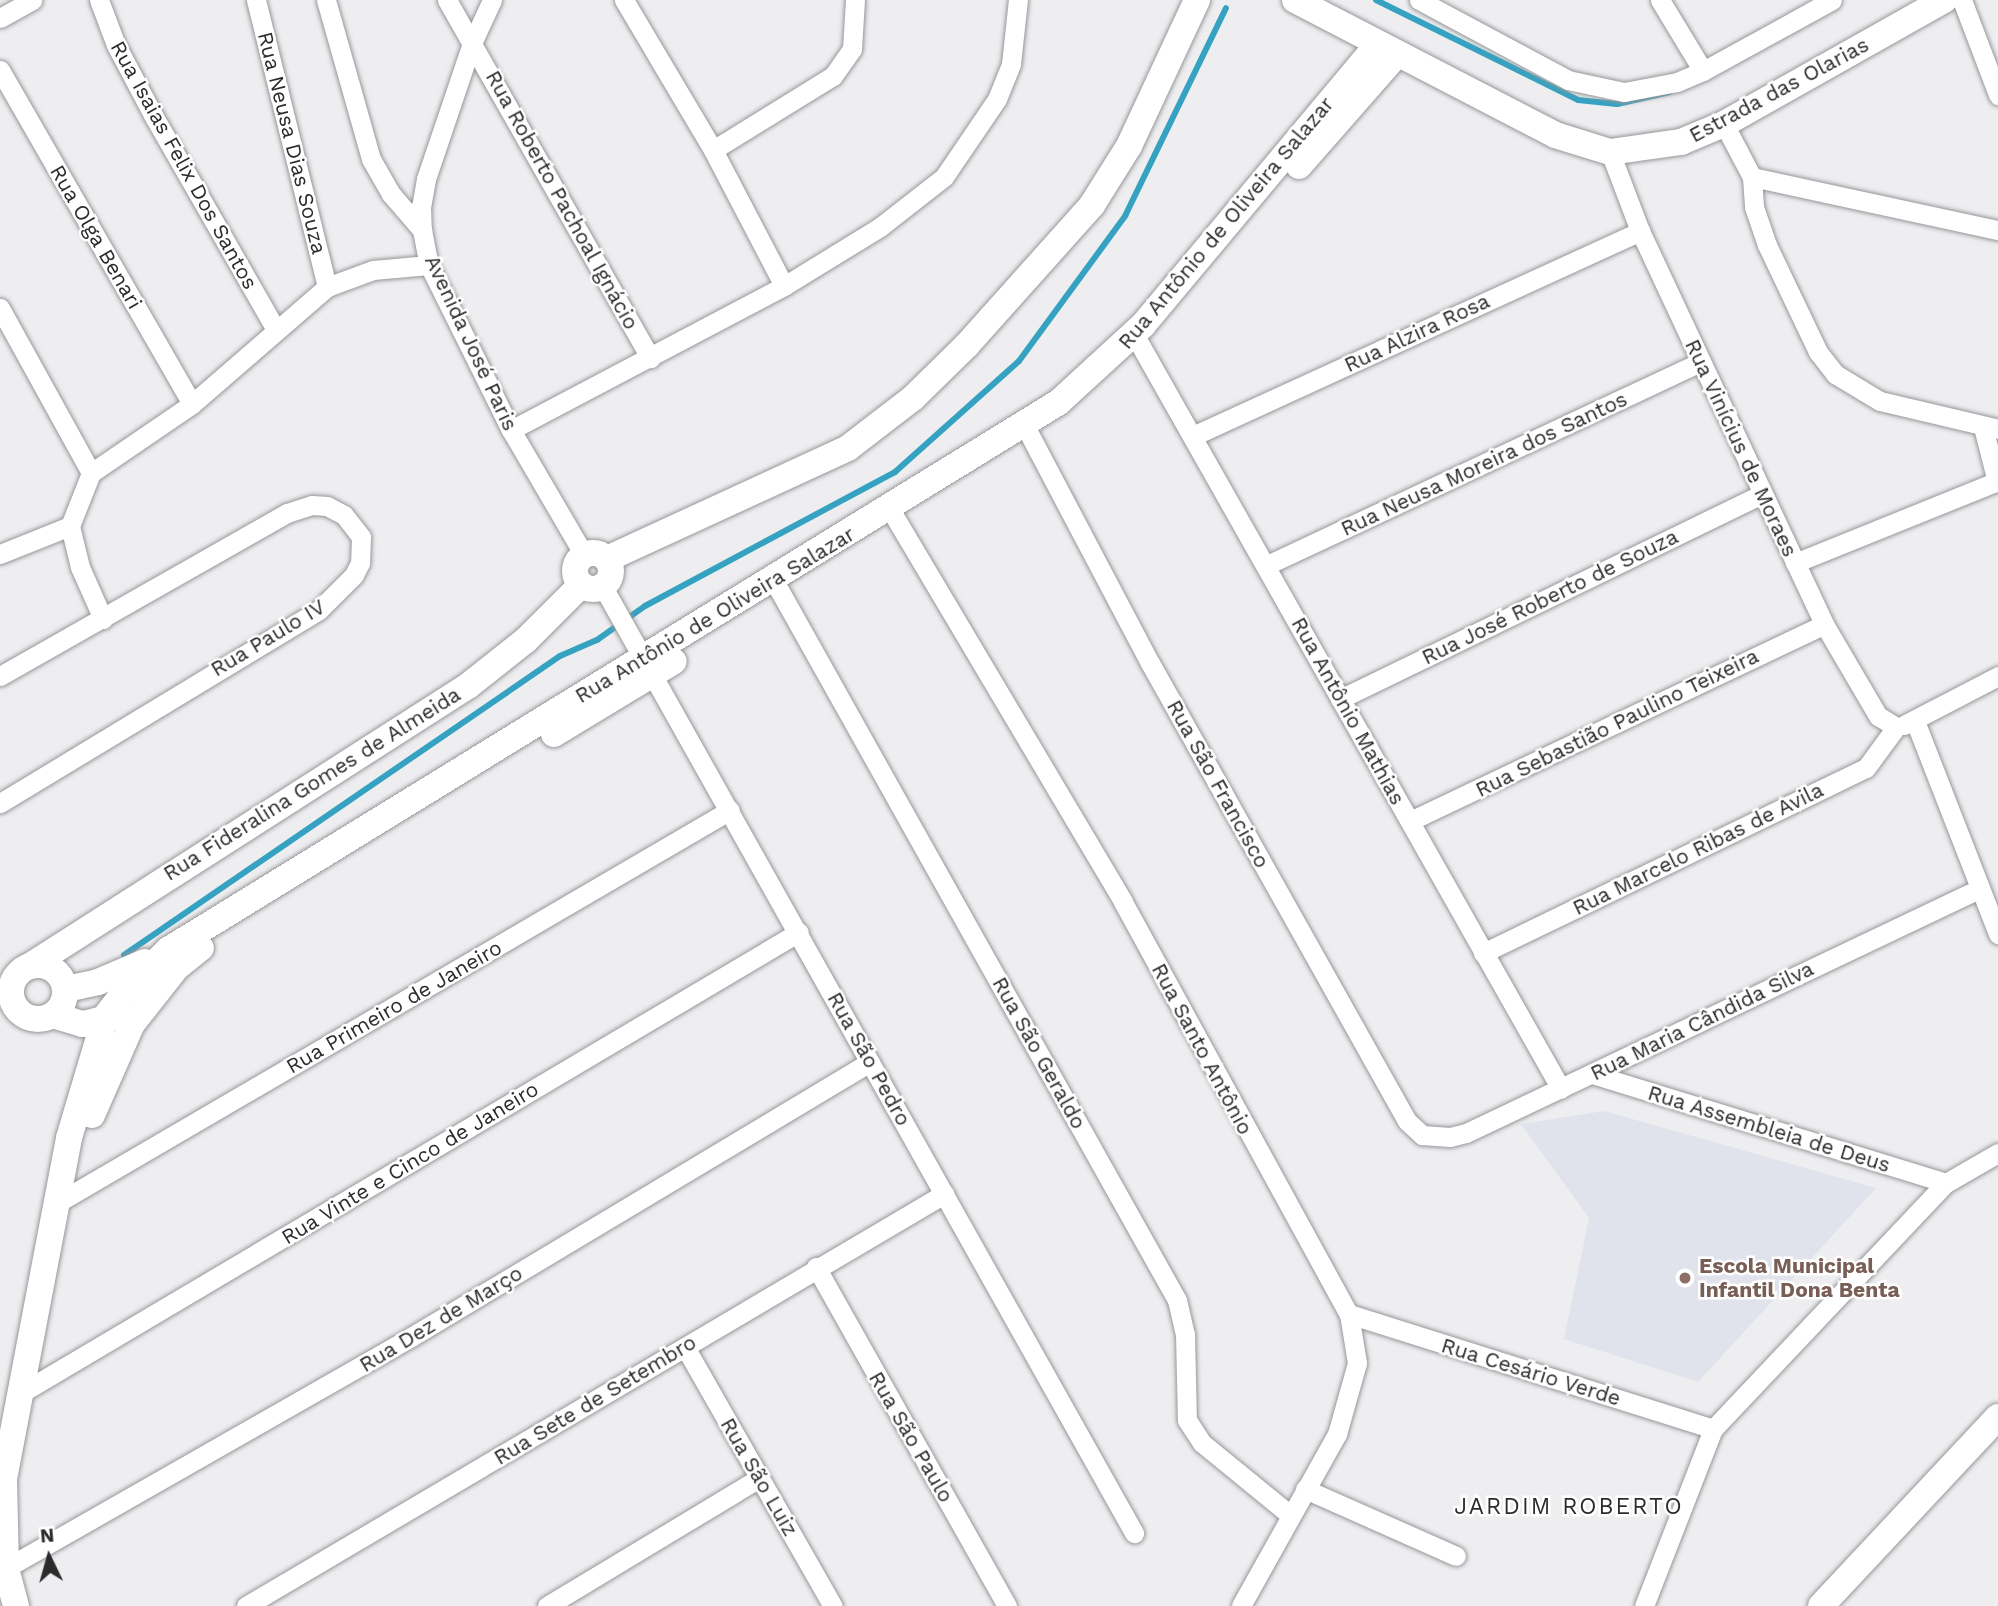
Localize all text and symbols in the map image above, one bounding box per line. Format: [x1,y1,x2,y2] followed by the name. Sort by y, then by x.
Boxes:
[252,29,332,257] street label: Rua Neusa Dias Souza
[1685,32,1873,148] street label: Estrada das Olarias
[105,36,263,294] street label: Rua Isaias Felix Dos Santos
[480,66,644,334] street label: Rua Roberto Pachoal Ignácio
[1112,91,1340,355] street label: Rua Antônio de Oliveira Salazar
[44,160,148,314] street label: Rua Olga Benari
[419,251,523,435] street label: Avenida José Paris
[1339,288,1495,378] street label: Rua Alzira Rosa
[1679,335,1803,561] street label: Rua Vinícius de Moraes
[1336,386,1632,542] street label: Rua Neusa Moreira dos Santos
[570,521,860,709] street label: Rua Antônio de Oliveira Salazar
[1417,524,1683,670] street label: Rua José Roberto de Souza
[206,594,330,682] street label: Rua Paulo IV
[1286,612,1410,810] street label: Rua Antônio Mathias
[1471,643,1763,803] street label: Rua Sebastião Paulino Teixeira
[158,681,466,887] street label: Rua Fideralina Gomes de Almeida
[1161,695,1275,873] street label: Rua São Francisco
[1568,777,1828,921] street label: Rua Marcelo Ribas de Avila
[281,935,507,1079] street label: Rua Primeiro de Janeiro
[1586,956,1818,1086] street label: Rua Maria Cândida Silva
[1146,959,1258,1139] street label: Rua Santo Antônio
[987,972,1091,1134] street label: Rua São Geraldo
[822,988,916,1130] street label: Rua São Pedro
[276,1076,544,1250] street label: Rua Vinte e Cinco de Janeiro
[1644,1080,1894,1178] street label: Rua Assembleia de Deus
[1699,1253,1900,1303] place label: Escola Municipal Infantil Dona Benta
[355,1260,527,1378] street label: Rua Dez de Março
[1677,1270,1693,1286] marker: Escola Municipal Infantil Dona Benta
[489,1330,701,1470] street label: Rua Sete de Setembro
[1438,1333,1624,1411] street label: Rua Cesário Verde
[863,1367,959,1507] street label: Rua São Paulo
[715,1413,803,1541] street label: Rua São Luiz
[1456,1493,1682,1521] district label: JARDIM ROBERTO
[14,1522,84,1592] north arrow
[39,1524,55,1548] text: N

